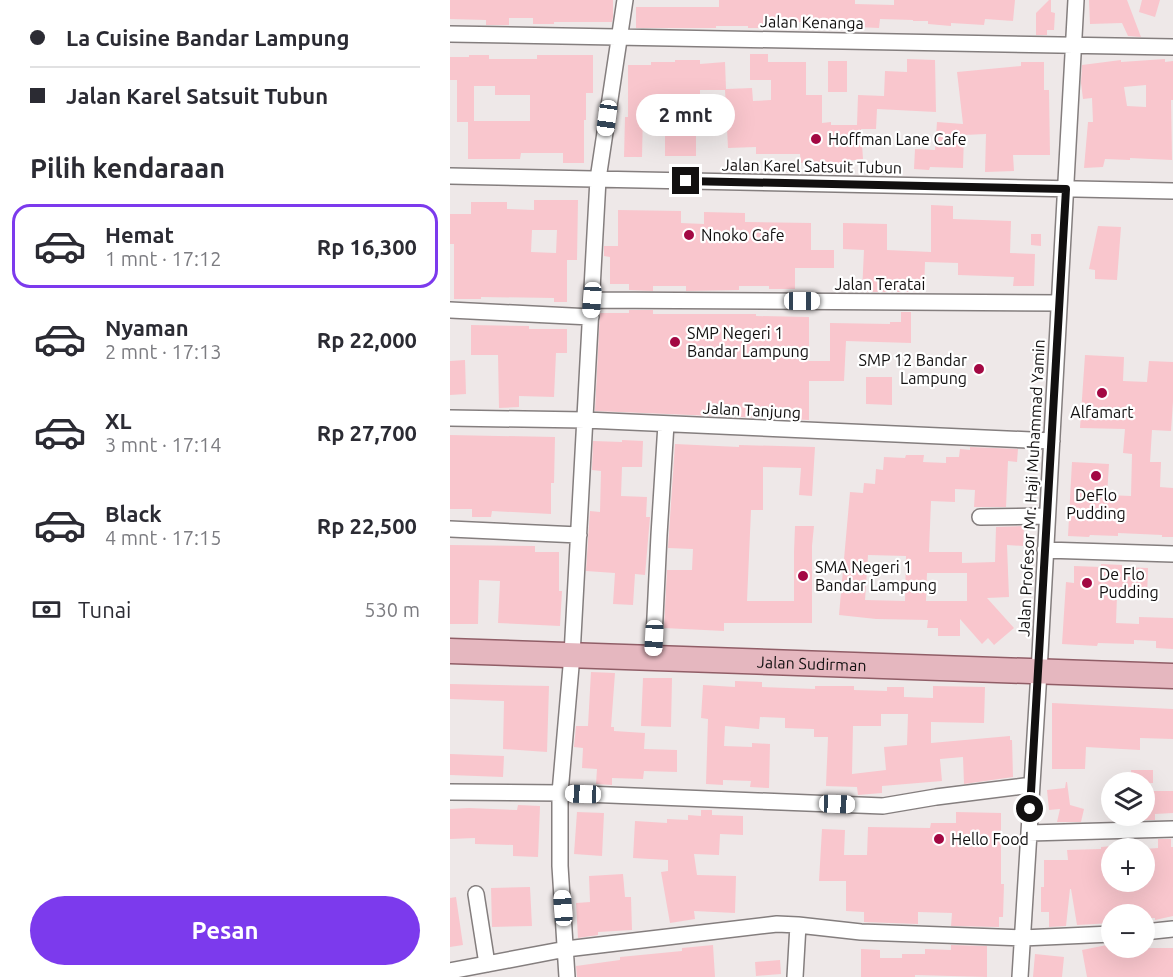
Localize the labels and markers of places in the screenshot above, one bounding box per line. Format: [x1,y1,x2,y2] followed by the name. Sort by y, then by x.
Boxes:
[828,130,967,148] place label: Hoffman Lane Cafe
[809,132,823,146] marker: Hoffman Lane Cafe
[701,226,785,244] place label: Nnoko Cafe
[682,228,696,242] marker: Nnoko Cafe
[687,324,809,360] place label: SMP Negeri 1 Bandar Lampung
[668,335,682,349] marker: SMP Negeri 1 Bandar Lampung
[859,351,967,387] place label: SMP 12 Bandar Lampung
[972,362,986,376] marker: SMP 12 Bandar Lampung
[1095,386,1109,400] marker: Alfamart
[1070,403,1134,421] place label: Alfamart
[1089,469,1103,483] marker: DeFlo Pudding
[1066,486,1126,522] place label: DeFlo Pudding
[815,558,937,594] place label: SMA Negeri 1 Bandar Lampung
[1099,565,1159,601] place label: De Flo Pudding
[796,569,810,583] marker: SMA Negeri 1 Bandar Lampung
[1080,576,1094,590] marker: De Flo Pudding
[951,830,1029,848] place label: Hello Food
[932,832,946,846] marker: Hello Food

